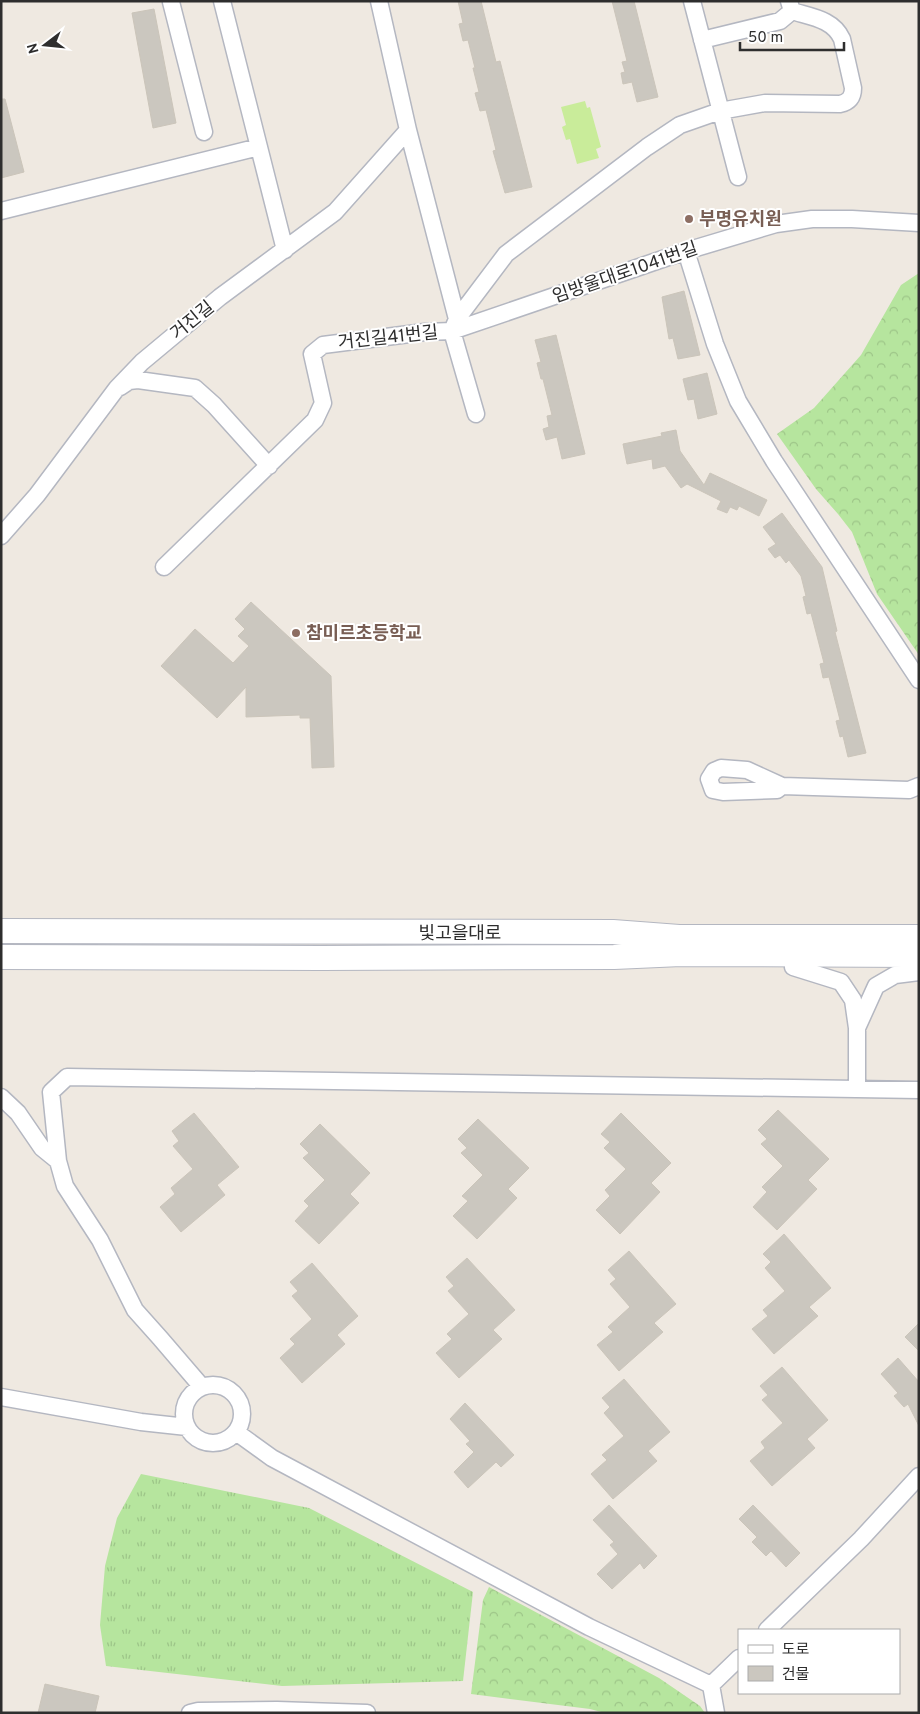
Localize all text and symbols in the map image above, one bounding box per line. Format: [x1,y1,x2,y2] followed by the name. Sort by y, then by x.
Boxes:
[20,20,70,70] north arrow
[740,20,844,52] scale bar
[748,29,783,48] text: 50 m
[24,41,44,55] text: N
[699,209,782,232] place label: 부명유치원
[683,213,695,225] marker: 부명유치원
[550,238,701,309] street label: 임방울대로1041번길
[166,297,219,346] street label: 거진길
[337,322,439,355] street label: 거진길41번길
[306,623,422,646] place label: 참미르초등학교
[290,627,302,639] marker: 참미르초등학교
[419,923,501,946] street label: 빛고을대로
[738,1629,900,1694] legend
[782,1641,810,1660] text: 도로
[782,1666,810,1685] text: 건물

